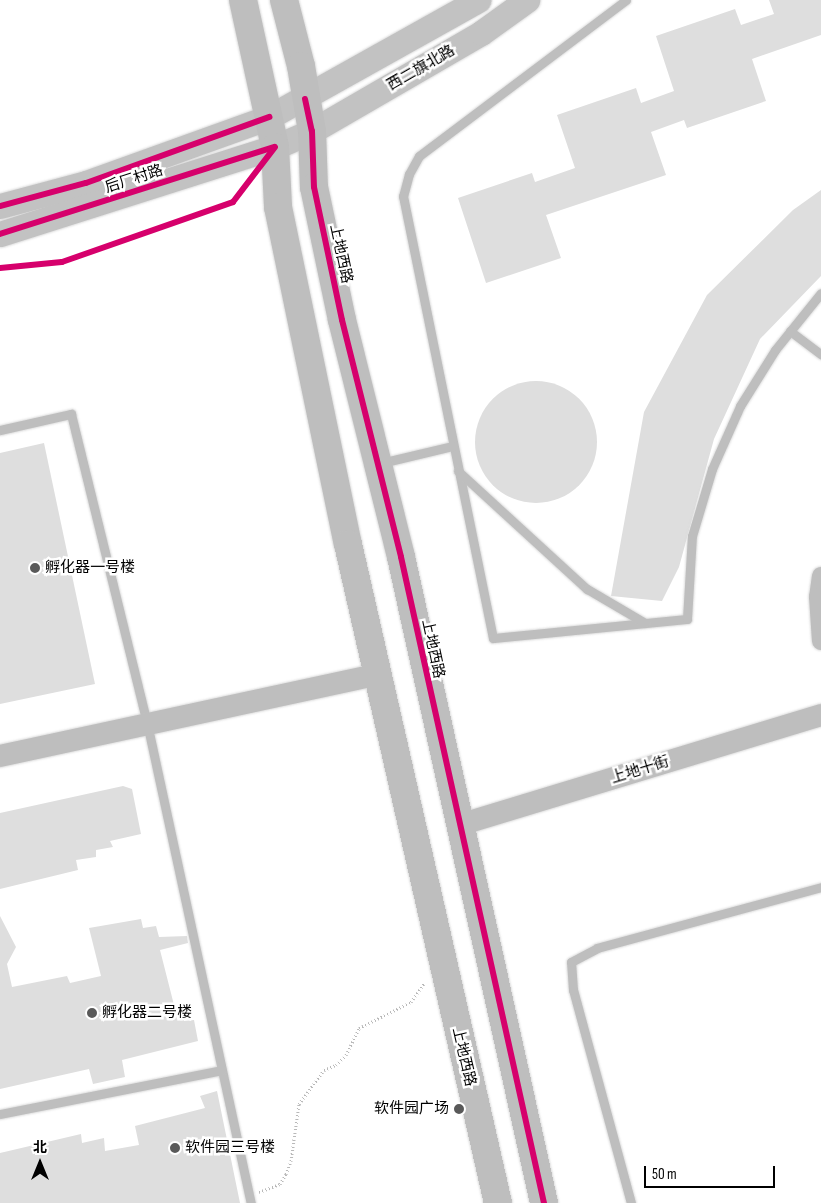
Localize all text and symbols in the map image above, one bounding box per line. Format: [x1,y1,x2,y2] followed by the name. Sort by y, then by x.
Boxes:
[384,41,458,95] street label: 西二旗北路
[103,161,165,197] street label: 后厂村路
[326,223,356,285] street label: 上地西路
[45,559,135,577] place label: 孵化器一号楼
[29,562,41,574] marker: 孵化器一号楼
[418,618,448,680] street label: 上地西路
[609,753,671,787] street label: 上地十街
[102,1004,192,1022] place label: 孵化器二号楼
[86,1007,98,1019] marker: 孵化器二号楼
[448,1026,480,1088] street label: 上地西路
[374,1100,449,1118] place label: 软件园广场
[453,1103,465,1115] marker: 软件园广场
[15,1138,65,1188] north arrow
[33,1139,47,1156] text: 北
[185,1139,275,1157] place label: 软件园三号楼
[169,1142,181,1154] marker: 软件园三号楼
[646,1156,777,1188] scale bar
[652,1165,677,1184] text: 50 m

